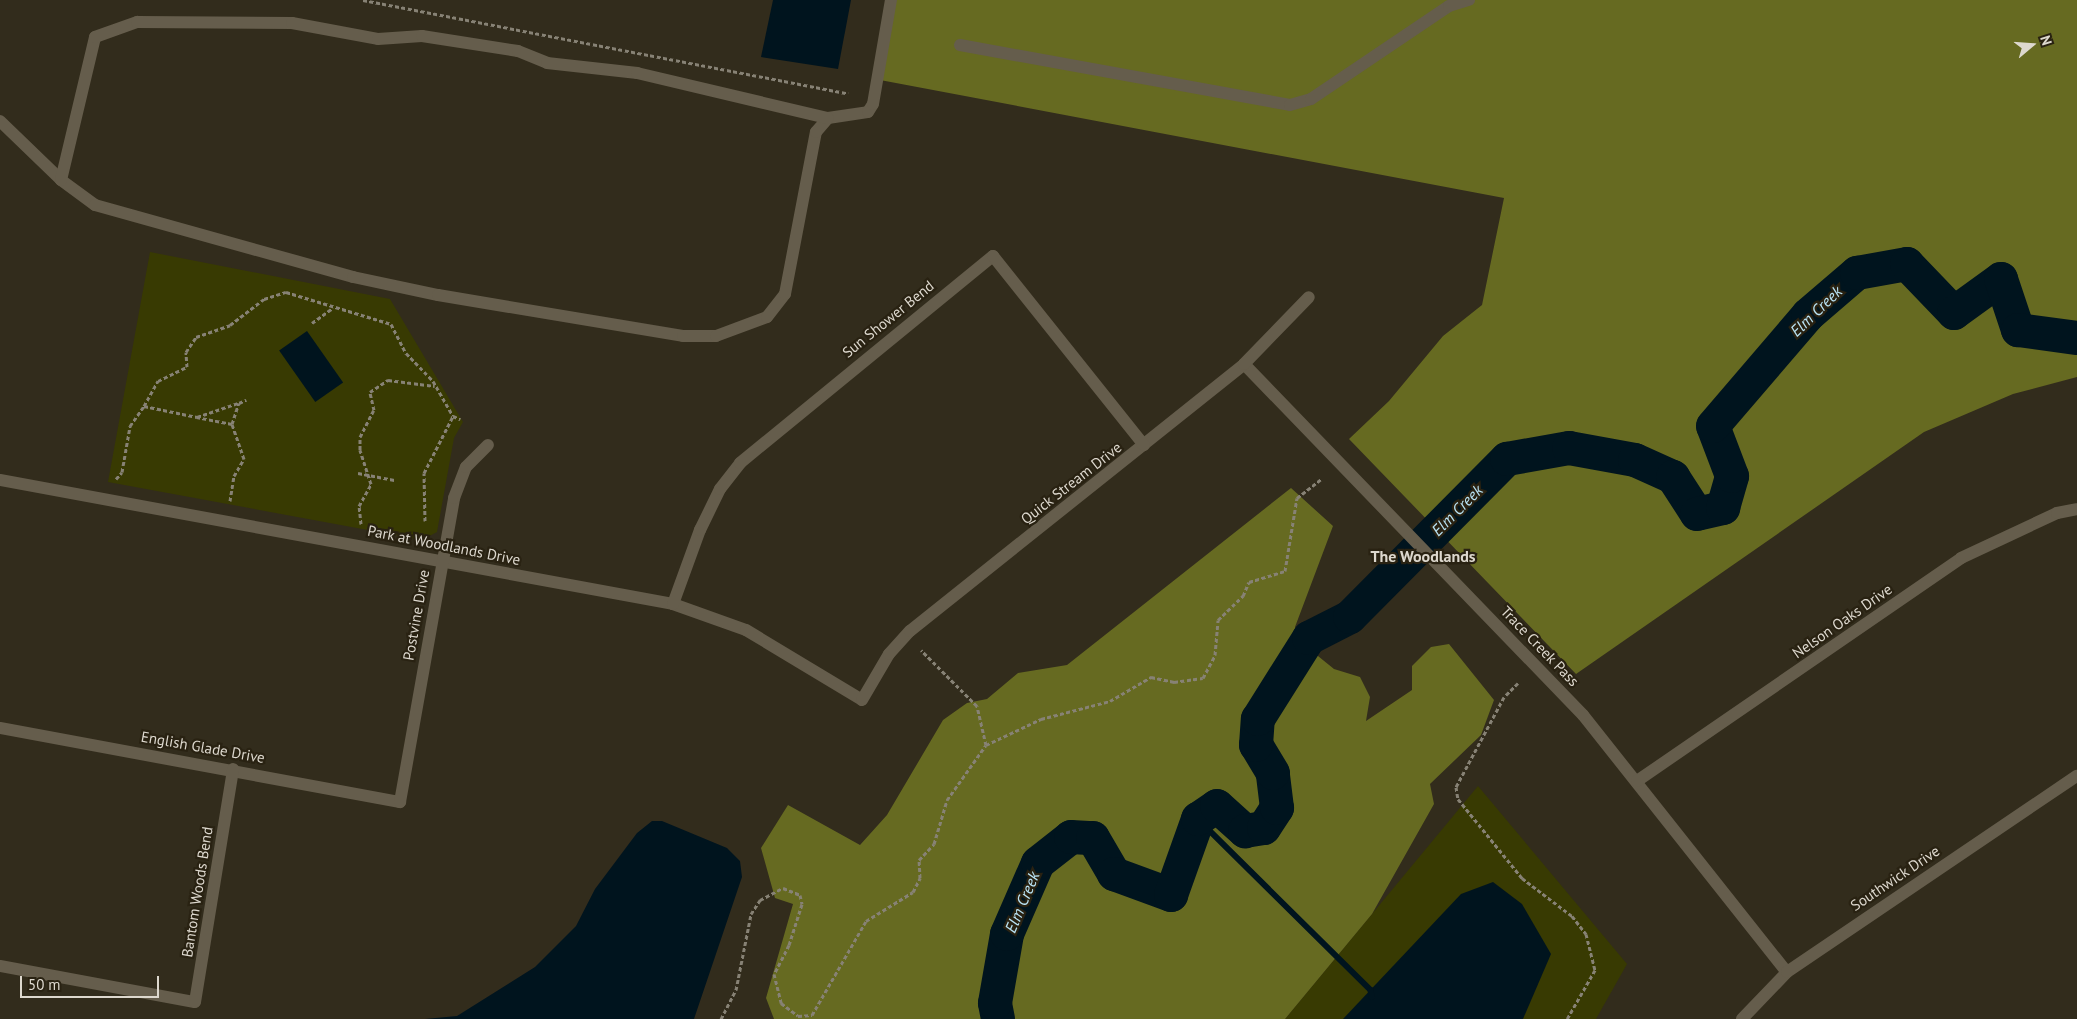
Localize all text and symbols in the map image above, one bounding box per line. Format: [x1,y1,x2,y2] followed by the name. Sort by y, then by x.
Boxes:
[2007,20,2057,70] north arrow
[2036,33,2056,48] text: N
[839,277,937,361] street label: Sun Shower Bend
[1786,282,1846,340] water label: Elm Creek
[1017,438,1125,528] street label: Quick Stream Drive
[1427,480,1487,540] water label: Elm Creek
[366,521,522,569] street label: Park at Woodlands Drive
[1370,546,1476,566] district label: The Woodlands
[399,568,433,662] street label: Postvine Drive
[1789,580,1895,662] street label: Nelson Oaks Drive
[1497,602,1583,690] street label: Trace Creek Pass
[140,727,266,767] street label: English Glade Drive
[178,825,216,959] street label: Bantom Woods Bend
[1847,841,1943,915] street label: Southwick Drive
[1001,869,1043,935] water label: Elm Creek
[22,966,161,998] scale bar
[28,975,61,994] text: 50 m

